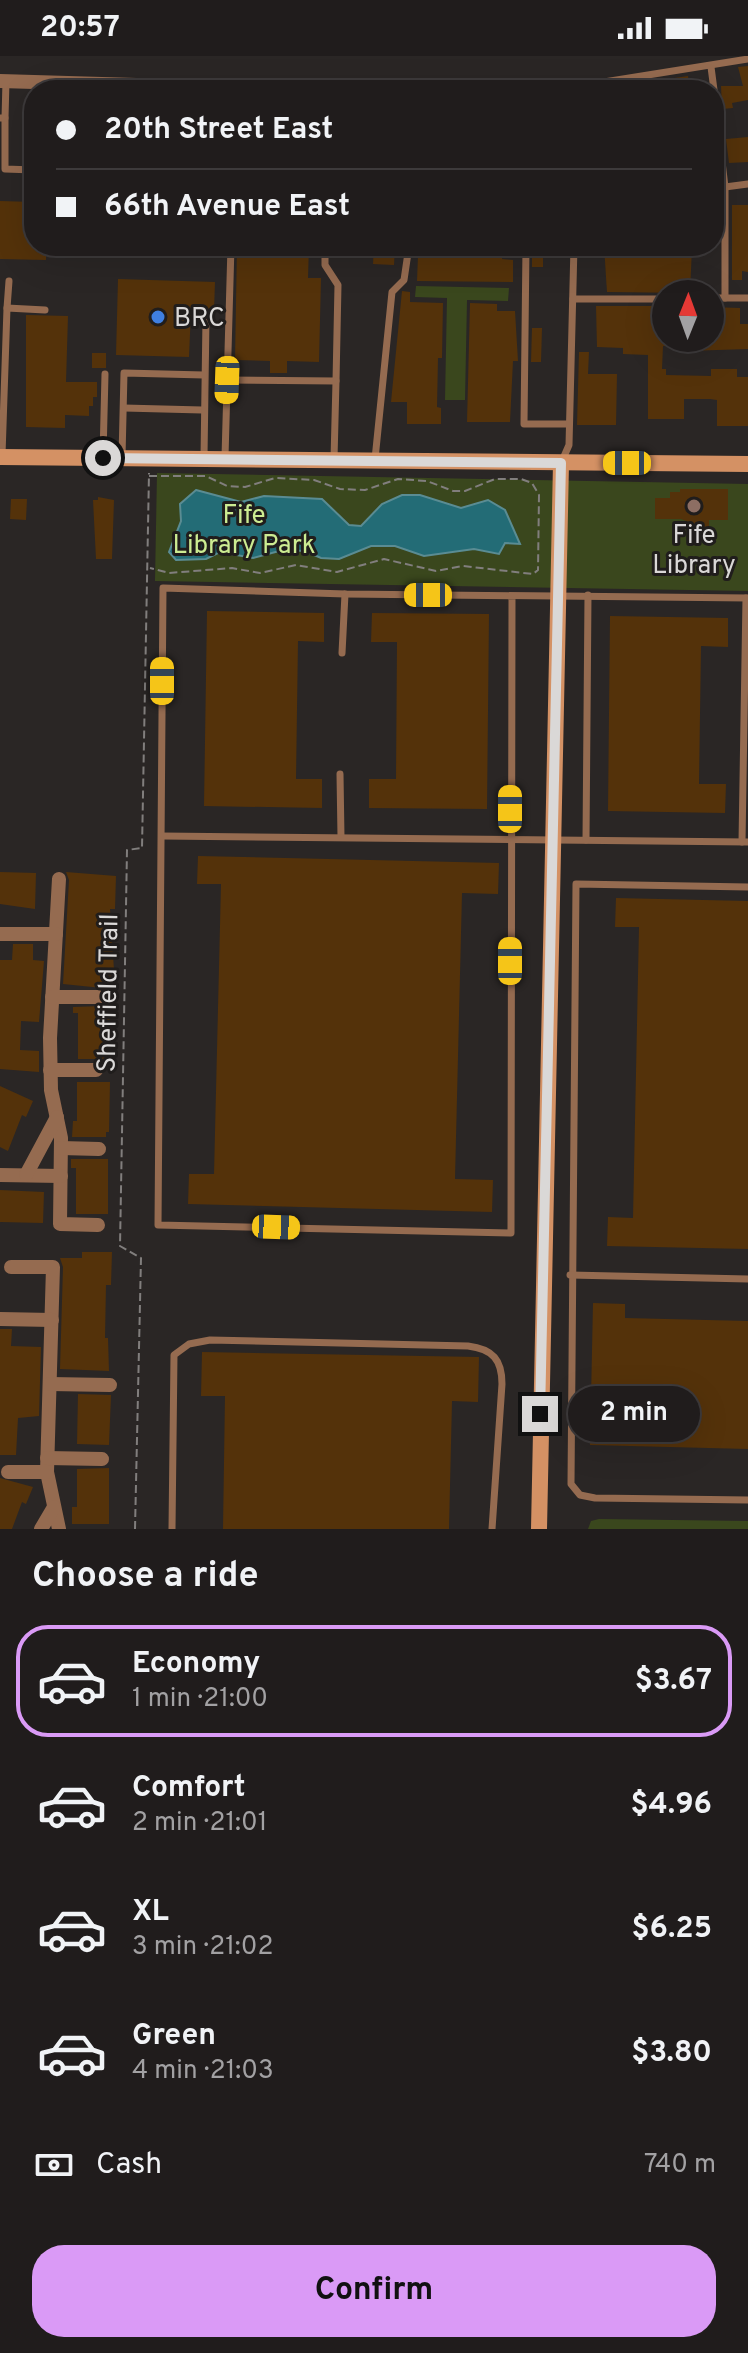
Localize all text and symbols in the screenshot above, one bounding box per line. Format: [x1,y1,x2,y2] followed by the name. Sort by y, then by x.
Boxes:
[40,10,120,47] text: 20:57
[104,112,333,149] text: 20th Street East
[104,189,350,226] text: 66th Avenue East
[652,280,724,352] north arrow
[652,280,724,352] map controls
[174,303,225,336] place label: BRC
[149,308,167,326] marker: BRC
[214,356,240,404] car
[85,440,121,476] route start
[603,451,651,475] car
[685,497,703,515] marker: Fife Library
[172,500,316,563] park label: Fife Library Park
[652,520,736,583] place label: Fife Library
[404,583,452,607] car
[150,657,174,705] car
[498,785,522,833] car
[92,913,127,1073] street label: Sheffield Trail
[498,937,522,985] car
[252,1214,300,1240] car
[568,1386,700,1442] callout: 2 min
[522,1396,558,1432] route end
[600,1397,668,1430] text: 2 min
[32,1554,258,1600] text: Choose a ride
[36,1645,108,1717] icon: car
[132,1646,260,1683] text: Economy
[635,1663,712,1700] text: $3.67
[132,1683,268,1716] text: 1 min · 21:00
[36,1769,108,1841] icon: car
[132,1770,245,1807] text: Comfort
[631,1787,712,1824] text: $4.96
[132,1807,267,1840] text: 2 min · 21:01
[36,1893,108,1965] icon: car
[132,1894,169,1931] text: XL
[631,1911,712,1948] text: $6.25
[132,1931,273,1964] text: 3 min · 21:02
[36,2017,108,2089] icon: car
[132,2018,216,2055] text: Green
[631,2035,712,2072] text: $3.80
[132,2055,274,2088] text: 4 min · 21:03
[32,2143,76,2187] icon: cash
[96,2147,162,2184] text: Cash
[644,2149,716,2182] text: 740 m
[32,2245,716,2337] button: Confirm

